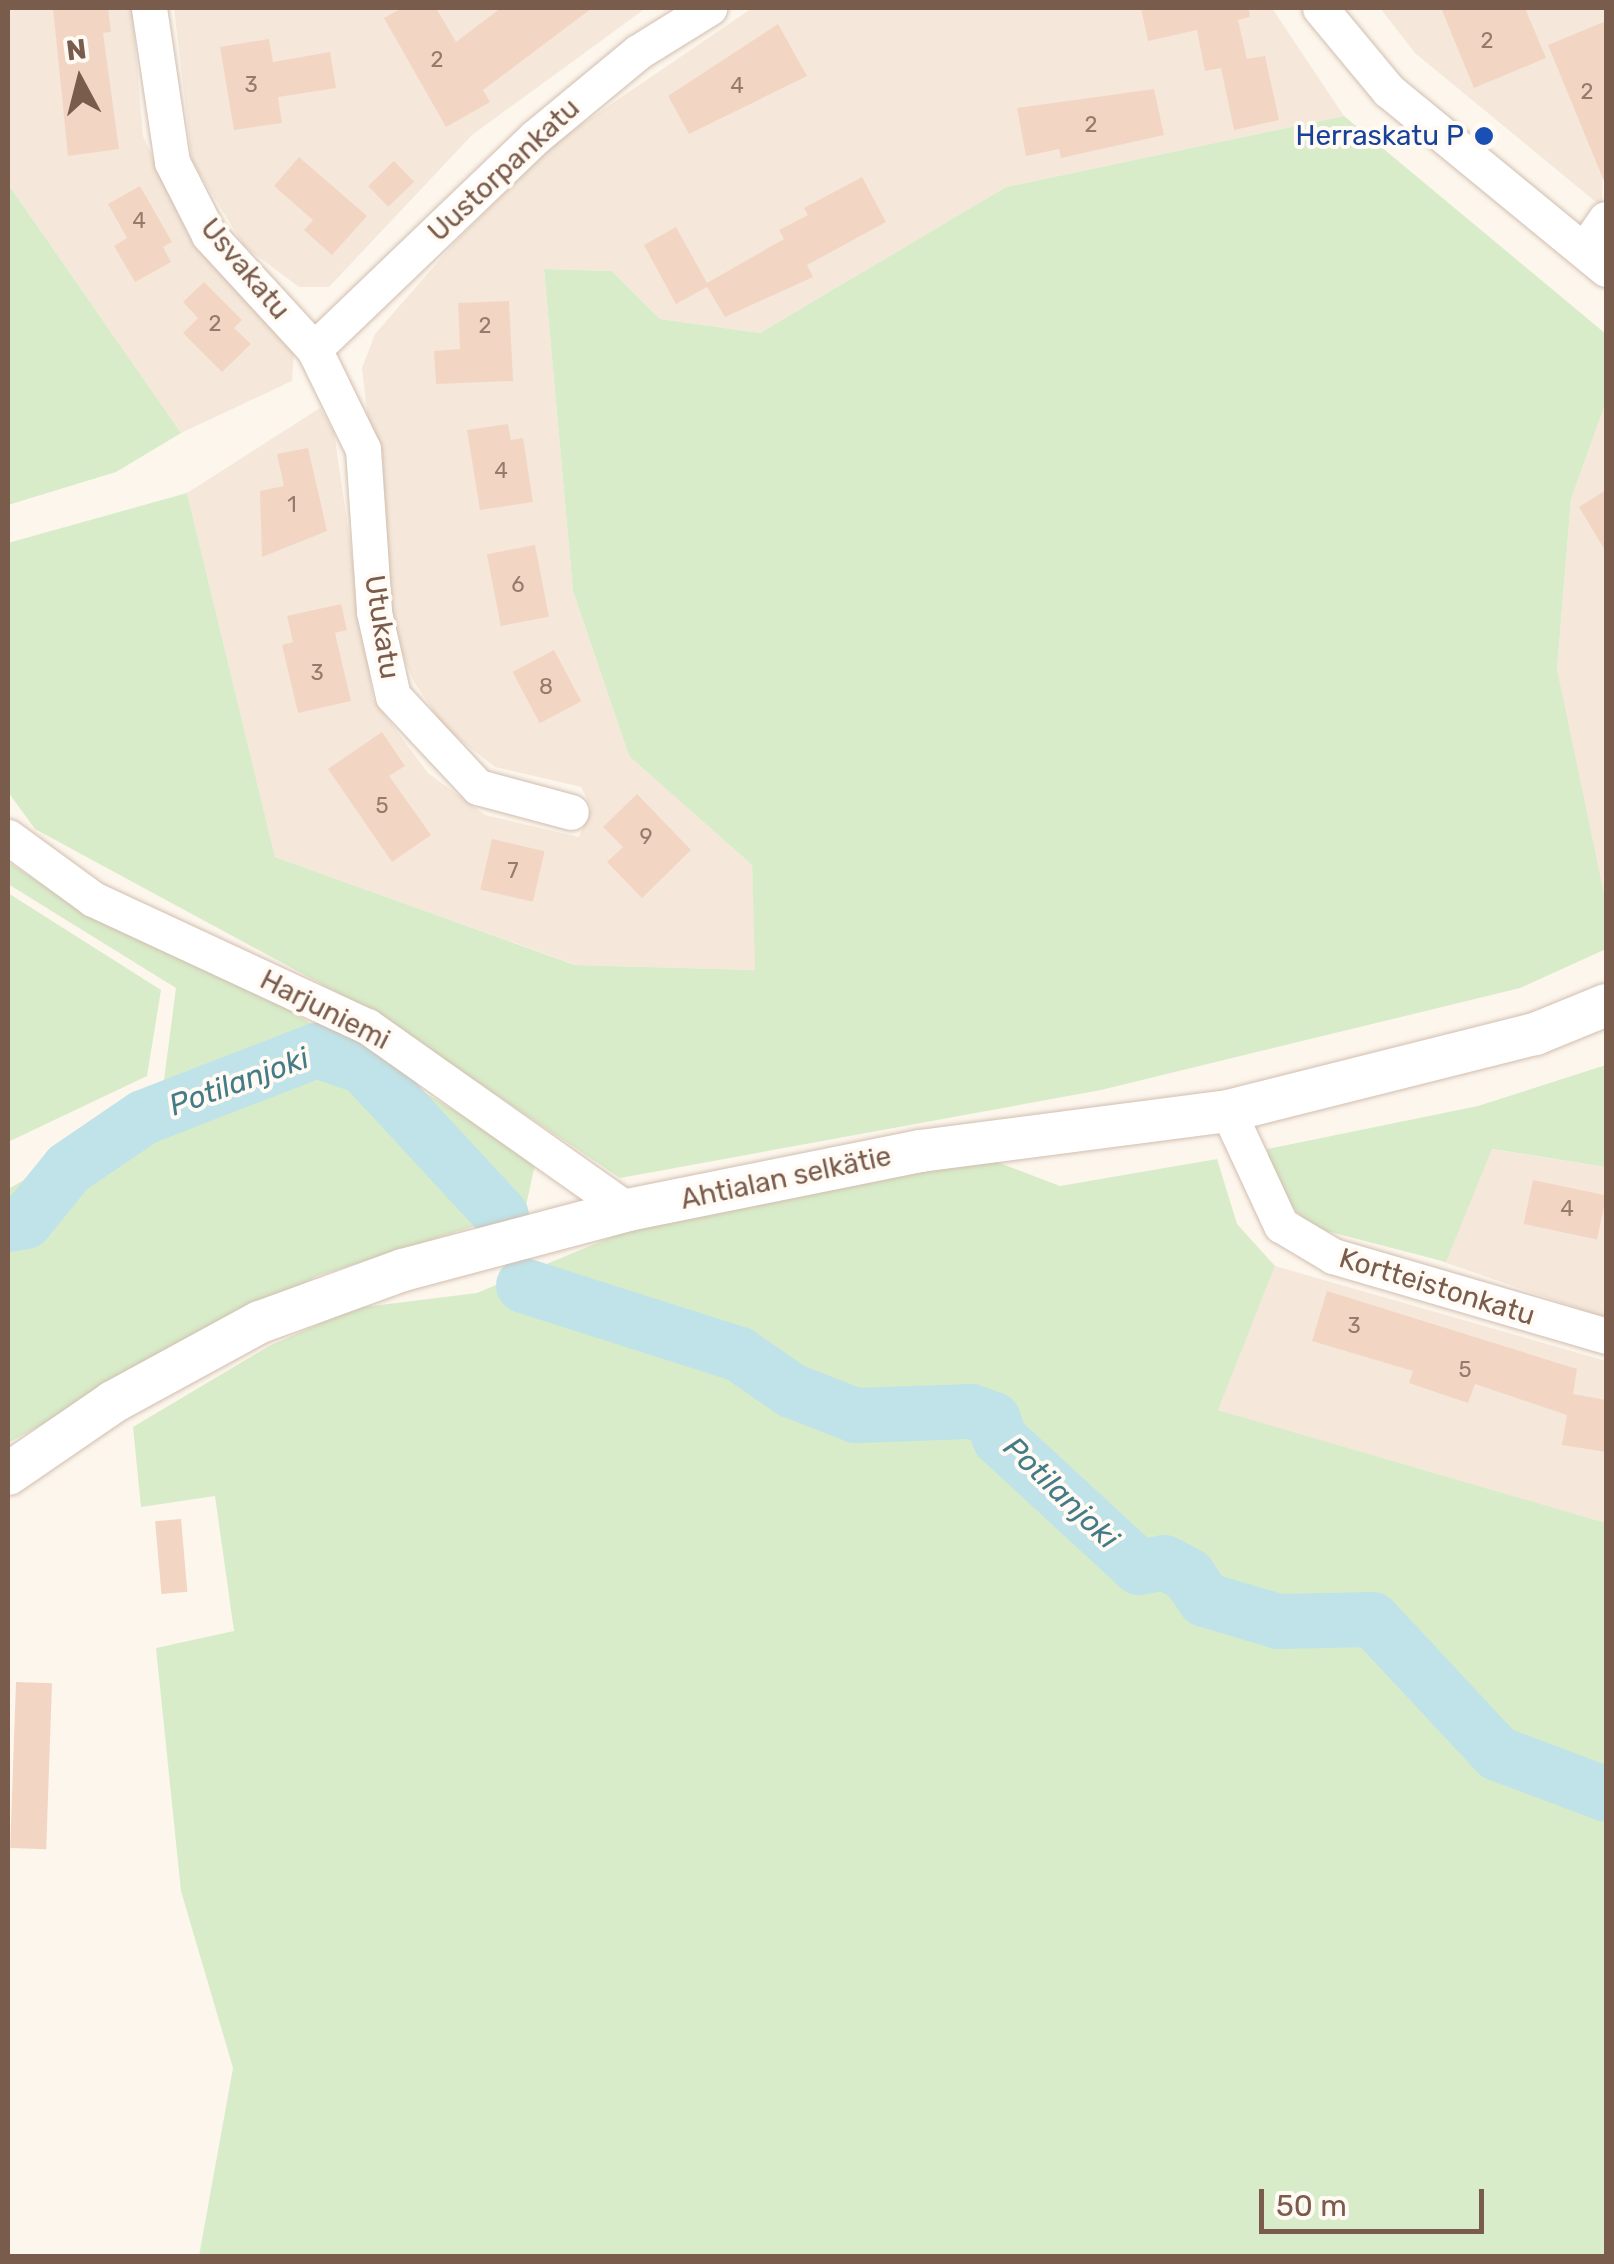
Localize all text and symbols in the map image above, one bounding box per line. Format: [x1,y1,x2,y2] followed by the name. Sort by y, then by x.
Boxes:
[1481,28,1493,54] house number: 2
[30,30,130,130] north arrow
[64,32,88,67] text: N
[431,47,443,73] house number: 2
[244,72,258,98] house number: 3
[730,73,744,99] house number: 4
[1581,79,1593,105] house number: 2
[421,91,587,249] street label: Uustorpankatu
[1085,112,1097,138] house number: 2
[1295,119,1464,153] place label: Herraskatu P
[1473,125,1495,147] marker: Herraskatu P
[132,208,146,234] house number: 4
[193,212,297,326] street label: Usvakatu
[209,311,221,337] house number: 2
[479,313,491,339] house number: 2
[494,458,508,484] house number: 4
[287,492,297,518] house number: 1
[511,572,525,598] house number: 6
[357,573,407,681] street label: Utukatu
[310,660,324,686] house number: 3
[539,674,553,700] house number: 8
[375,793,389,819] house number: 5
[639,824,653,850] house number: 9
[507,858,519,884] house number: 7
[254,963,396,1057] street label: Harjuniemi
[164,1040,314,1124] water label: Potilanjoki
[678,1139,894,1217] street label: Ahtialan selkätie
[1560,1196,1574,1222] house number: 4
[1335,1241,1539,1333] street label: Kortteistonkatu
[1347,1313,1361,1339] house number: 3
[1458,1357,1472,1383] house number: 5
[996,1429,1126,1557] water label: Potilanjoki
[1264,2169,1489,2231] scale bar
[1276,2188,1347,2224] text: 50 m

